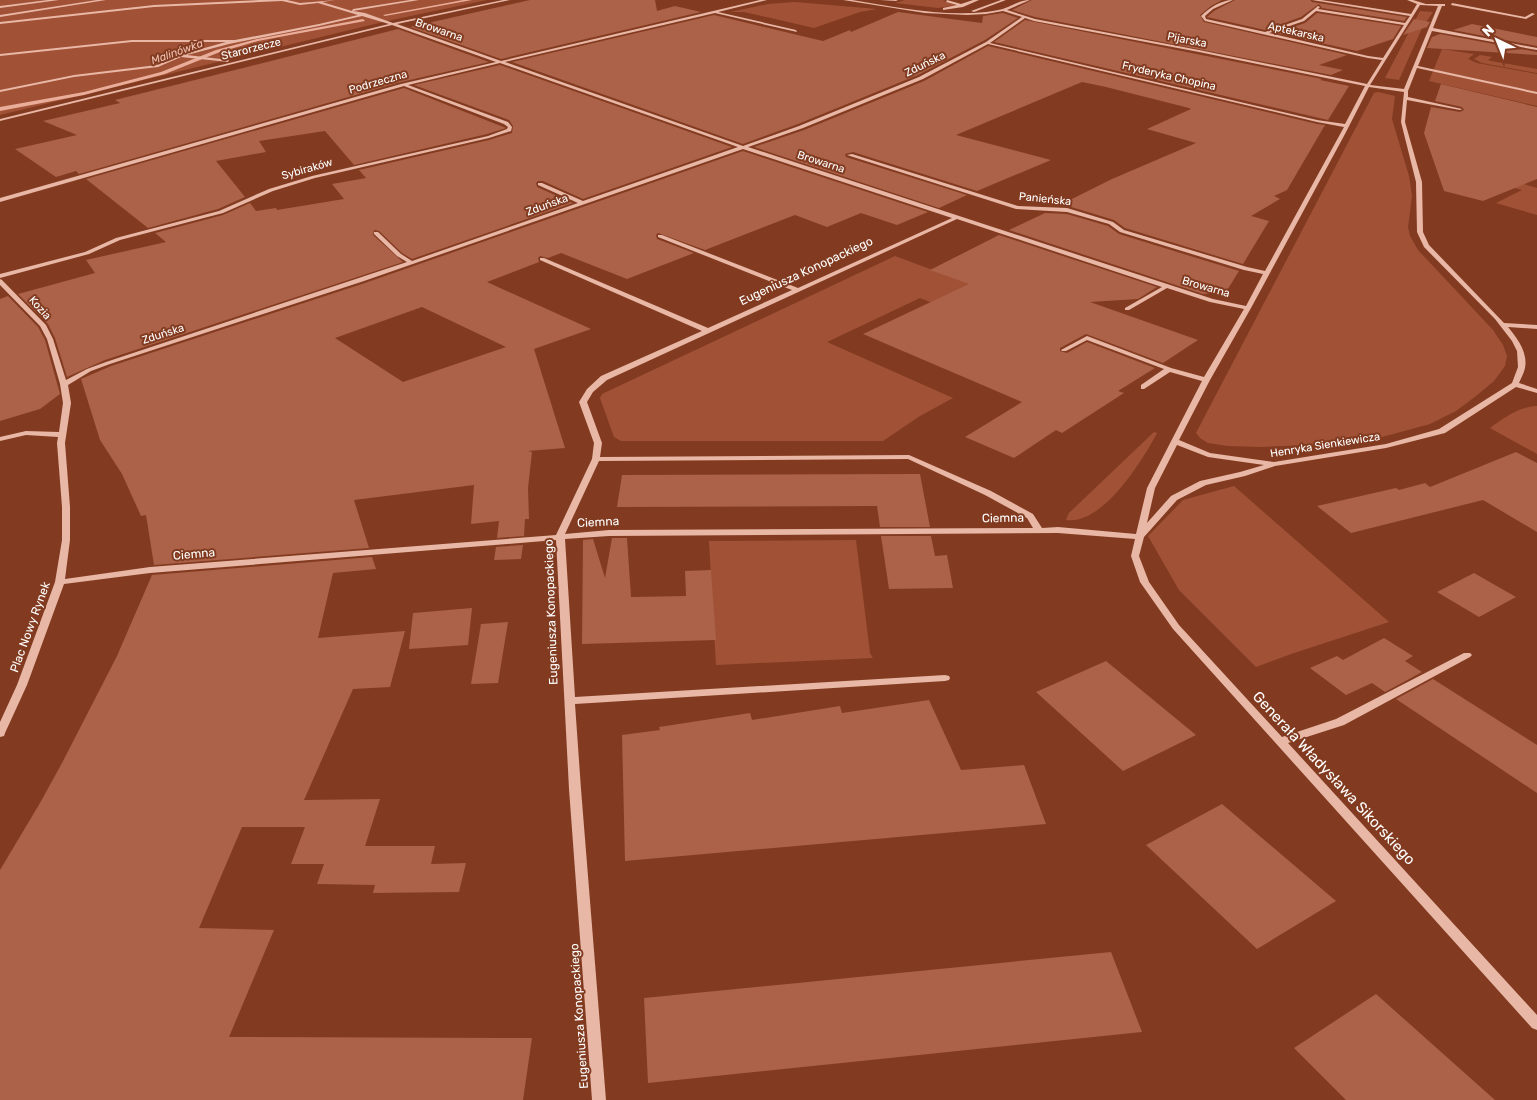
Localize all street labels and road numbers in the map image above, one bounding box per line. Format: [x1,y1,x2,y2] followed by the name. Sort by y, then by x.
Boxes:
[414,16,464,44] street label: Browarna
[1267,19,1325,45] street label: Aptekarska
[1166,30,1208,50] street label: Pijarska
[220,35,282,63] street label: Starorzecze
[903,49,947,79] street label: Zduńska
[1121,59,1217,93] street label: Fryderyka Chopina
[347,67,409,97] street label: Podrzeczna
[796,148,846,176] street label: Browarna
[280,155,334,183] street label: Sybiraków
[1018,190,1072,208] street label: Panieńska
[524,191,570,219] street label: Zduńska
[737,234,875,308] street label: Eugeniusza Konopackiego
[1181,274,1231,300] street label: Browarna
[26,294,54,322] street label: Kozia
[140,321,186,347] street label: Zduńska
[1269,430,1381,460] street label: Henryka Sienkiewicza
[982,511,1024,525] street label: Ciemna
[577,514,619,530] street label: Ciemna
[541,539,561,685] street label: Eugeniusza Konopackiego
[172,545,216,563] street label: Ciemna
[7,579,53,674] street label: Plac Nowy Rynek
[1249,688,1419,868] street label: Generała Władysława Sikorskiego
[567,943,591,1089] street label: Eugeniusza Konopackiego

